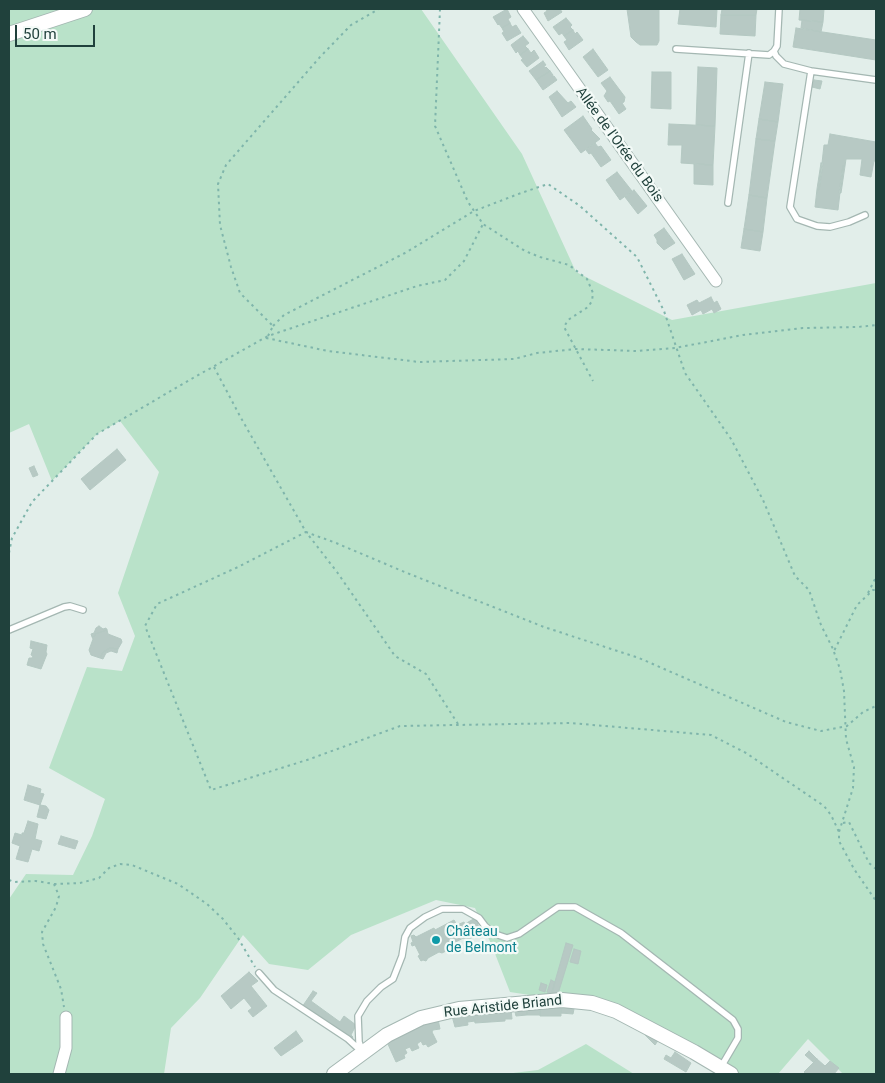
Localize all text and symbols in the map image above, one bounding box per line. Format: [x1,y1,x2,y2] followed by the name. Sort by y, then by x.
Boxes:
[18,15,98,47] scale bar
[23,25,57,43] text: 50 m
[572,84,666,206] street label: Allée de l'Orée du Bois
[446,924,517,956] place label: Château de Belmont
[430,934,442,946] marker: Château de Belmont
[443,992,563,1022] street label: Rue Aristide Briand

